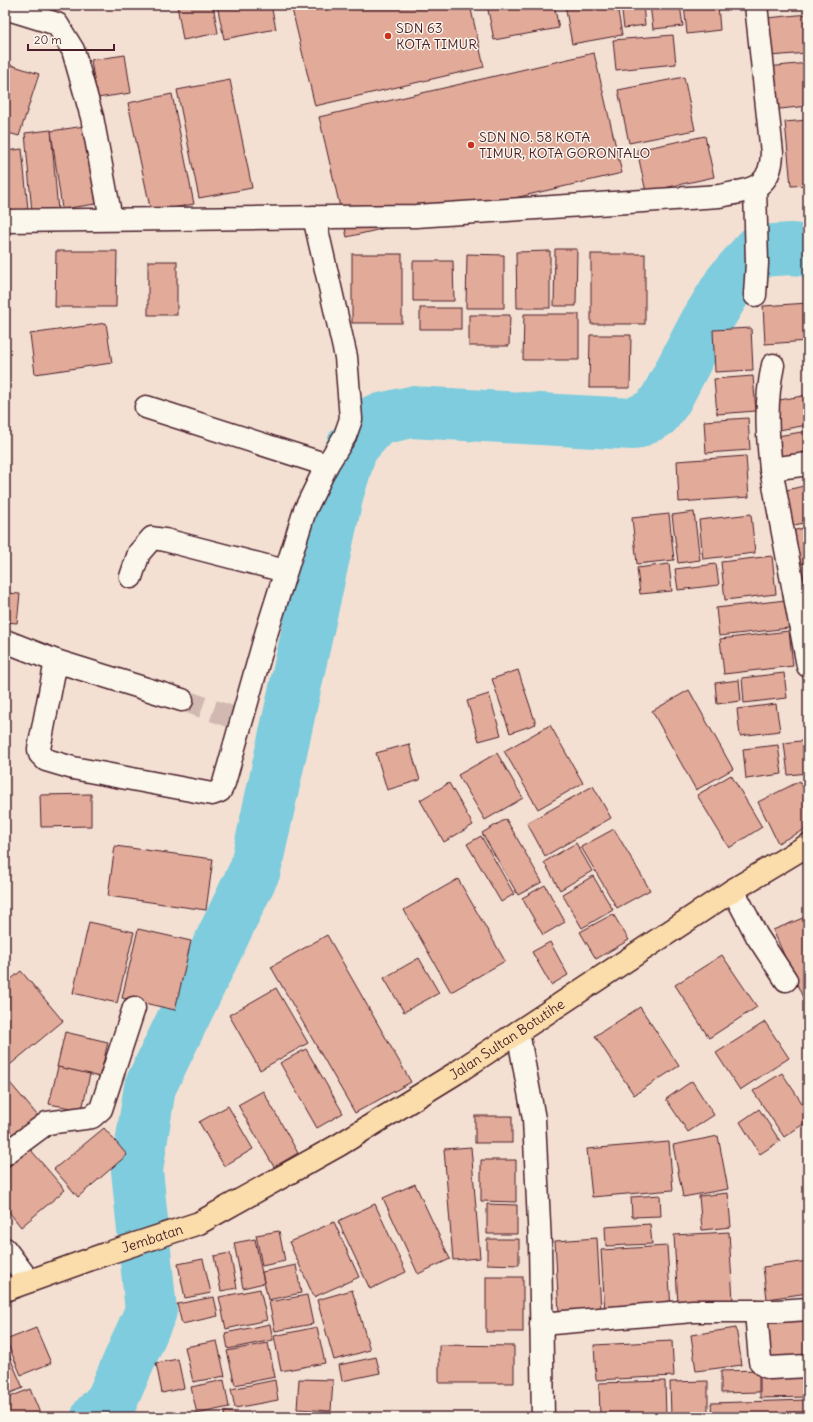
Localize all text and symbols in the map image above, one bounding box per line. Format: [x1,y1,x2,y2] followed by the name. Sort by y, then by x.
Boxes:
[396,19,477,53] place label: SDN 63 KOTA TIMUR
[28,26,114,52] scale bar
[383,31,393,41] marker: SDN 63 KOTA TIMUR
[34,32,62,47] text: 20 m
[479,128,650,162] place label: SDN NO. 58 KOTA TIMUR, KOTA GORONTALO
[466,140,476,150] marker: SDN NO. 58 KOTA TIMUR, KOTA GORONTALO
[446,995,568,1084] street label: Jalan Sultan Botutihe
[119,1220,185,1257] street label: Jembatan

